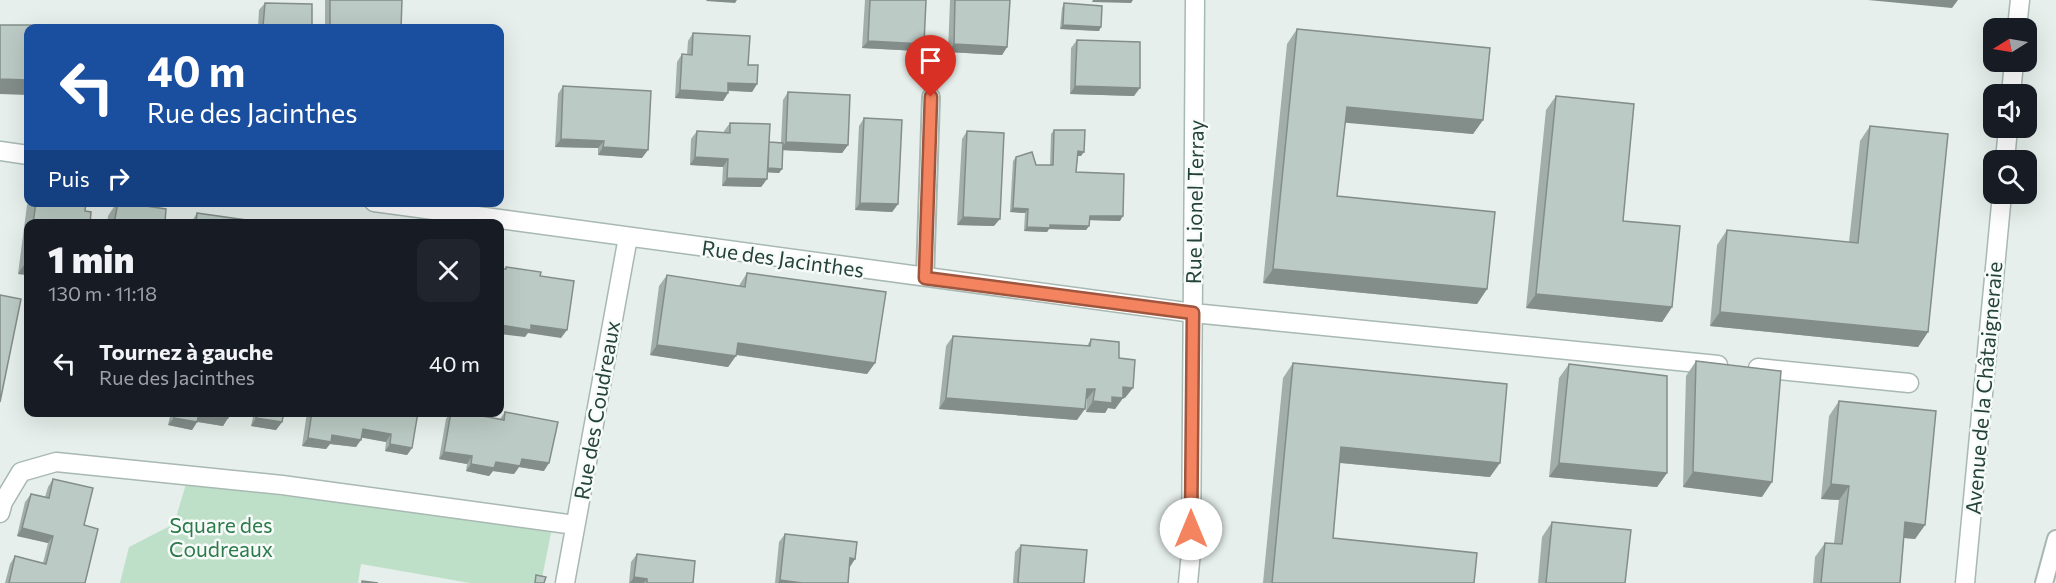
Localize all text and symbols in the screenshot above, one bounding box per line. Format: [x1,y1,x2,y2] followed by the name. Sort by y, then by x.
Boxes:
[1983,18,2037,72] north arrow
[1983,18,2037,204] map controls
[905,35,956,97] pin
[147,44,245,96] text: 40 m
[914,44,947,77] icon: arrive
[48,48,126,126] icon: left
[1983,84,2037,138] button: sound
[147,96,358,129] text: Rue des Jacinthes
[1180,120,1208,284] street label: Rue Lionel Terray
[1983,150,2037,204] button: search
[102,162,135,195] icon: right
[48,165,90,192] text: Puis
[700,234,866,282] street label: Rue des Jacinthes
[48,236,134,280] text: 1 min
[417,239,480,302] button: close
[1959,260,2007,516] street label: Avenue de la Châtaigneraie
[48,281,157,305] text: 130 m · 11:18
[568,319,624,501] street label: Rue des Coudreaux
[99,338,273,365] text: Tournez à gauche
[48,347,81,380] icon: left
[429,350,480,377] text: 40 m
[99,365,255,389] text: Rue des Jacinthes
[1159,497,1223,561] position arrow
[169,512,273,561] park label: Square des Coudreaux

